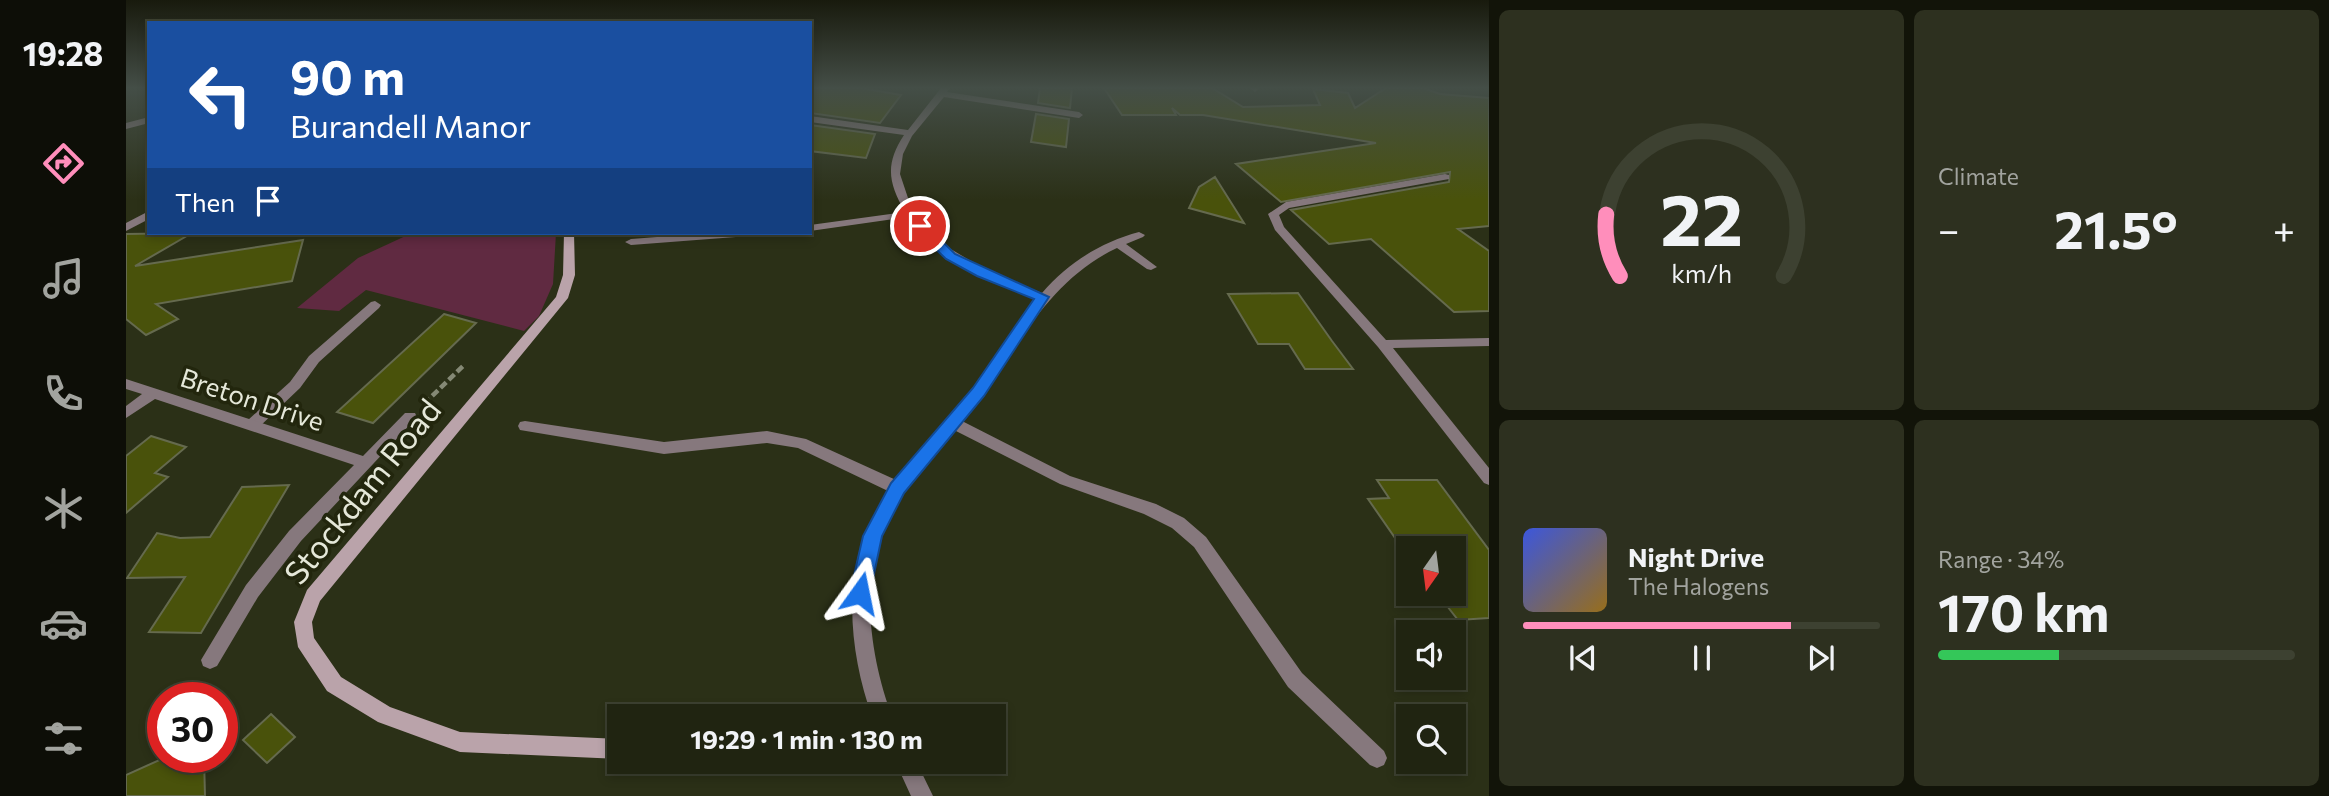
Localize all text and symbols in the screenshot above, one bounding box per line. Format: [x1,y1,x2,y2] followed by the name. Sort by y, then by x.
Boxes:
[23,33,103,73] text: 19:28
[290,45,405,105] text: 90 m
[175,49,266,140] icon: left
[290,105,531,145] text: Burandell Manor
[39,139,88,188] icon: directions
[1938,162,2019,190] text: Climate
[1660,172,1743,261] text: 22
[249,182,287,220] icon: arrive
[175,186,235,217] text: Then
[890,196,950,256] pin
[2054,196,2178,260] text: 21.5°
[1938,205,1960,252] text: −
[2273,205,2295,252] text: +
[901,207,939,245] icon: arrive
[39,254,88,303] icon: music
[1671,258,1732,288] text: km/h
[177,361,328,436] street label: Breton Drive
[39,369,88,418] icon: phone
[274,390,448,592] street label: Stockdam Road
[39,484,88,533] icon: climate
[1396,536,1466,606] north arrow
[1396,536,1466,774] map controls
[1628,541,1764,572] text: Night Drive
[1938,545,2064,573] text: Range · 34%
[823,556,897,630] position arrow
[1628,572,1769,600] text: The Halogens
[1938,579,2110,643] text: 170 km
[39,599,88,648] icon: car
[1396,620,1466,690] button: sound
[1564,639,1602,677] icon: previous
[1683,639,1721,677] icon: pause
[1802,639,1840,677] icon: next
[147,682,238,773] speed limit sign: 30
[1396,704,1466,774] button: search
[39,714,88,763] icon: filters
[690,723,923,754] text: 19:29 · 1 min · 130 m

